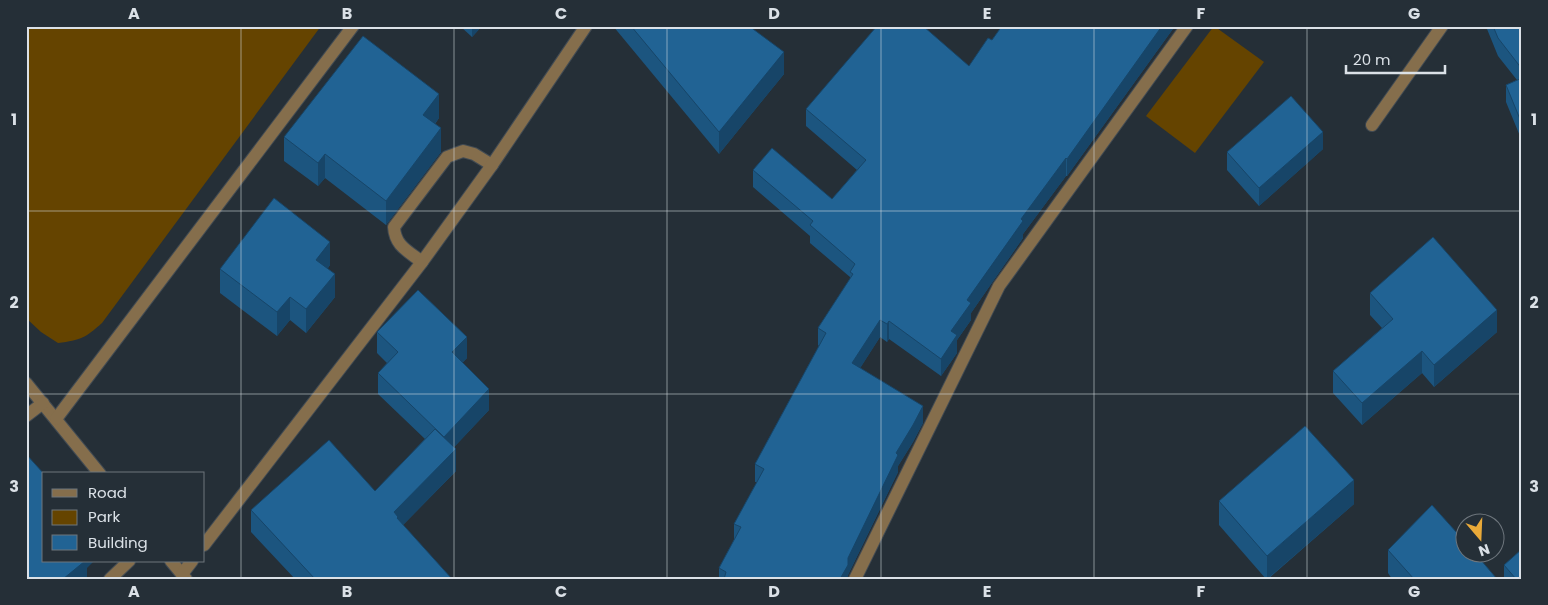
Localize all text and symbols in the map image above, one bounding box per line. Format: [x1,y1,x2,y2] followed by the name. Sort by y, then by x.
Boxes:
[128,2,140,25] text: A
[342,2,352,25] text: B
[555,2,567,25] text: C
[768,2,780,25] text: D
[983,2,991,25] text: E
[1197,2,1206,25] text: F
[1408,2,1420,25] text: G
[1346,42,1444,74] scale bar
[1353,49,1391,70] text: 20 m
[11,108,17,131] text: 1
[1531,108,1537,131] text: 1
[9,291,19,314] text: 2
[1529,291,1539,314] text: 2
[42,472,205,562] legend
[9,475,19,498] text: 3
[1529,475,1539,498] text: 3
[88,482,127,503] text: Road
[88,506,120,527] text: Park
[1456,512,1506,562] north arrow
[88,532,148,553] text: Building
[1476,539,1492,561] text: N
[128,580,140,603] text: A
[342,580,352,603] text: B
[555,580,567,603] text: C
[768,580,780,603] text: D
[983,580,991,603] text: E
[1197,580,1206,603] text: F
[1408,580,1420,603] text: G

